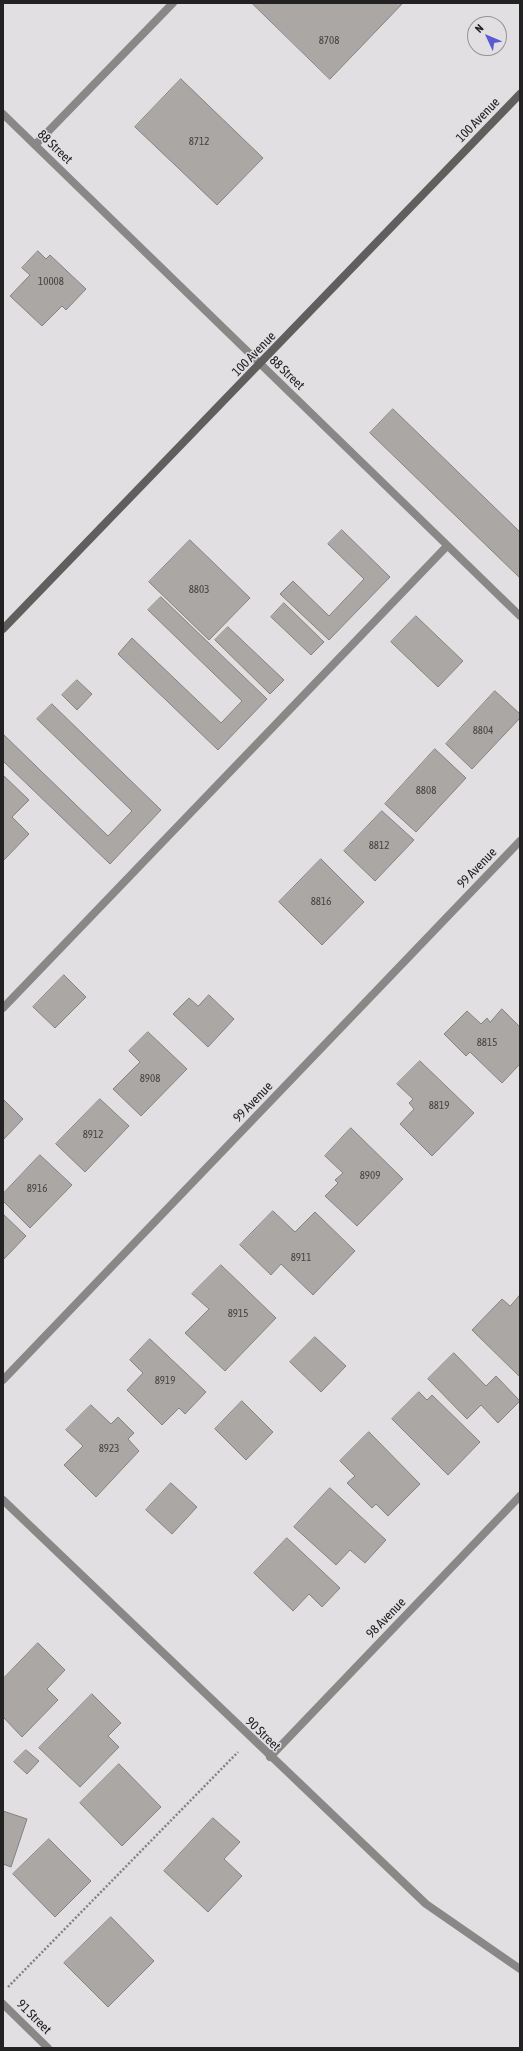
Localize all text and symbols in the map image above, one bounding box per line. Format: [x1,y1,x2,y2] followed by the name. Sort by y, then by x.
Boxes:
[467,16,507,56] north arrow
[473,22,486,35] text: N
[319,34,339,48] house number: 8708
[453,94,503,146] street label: 100 Avenue
[34,127,76,167] street label: 88 Street
[189,135,209,149] house number: 8712
[38,275,64,289] house number: 10008
[229,328,279,380] street label: 100 Avenue
[266,353,308,393] street label: 88 Street
[189,583,209,597] house number: 8803
[473,724,493,738] house number: 8804
[416,784,436,798] house number: 8808
[369,839,389,853] house number: 8812
[454,845,500,891] street label: 99 Avenue
[311,895,331,909] house number: 8816
[477,1036,497,1050] house number: 8815
[140,1072,160,1086] house number: 8908
[230,1079,276,1125] street label: 99 Avenue
[429,1099,449,1113] house number: 8819
[83,1128,103,1142] house number: 8912
[360,1169,380,1183] house number: 8909
[27,1182,47,1196] house number: 8916
[291,1251,311,1265] house number: 8911
[228,1307,248,1321] house number: 8915
[155,1374,175,1388] house number: 8919
[99,1442,119,1456] house number: 8923
[363,1595,409,1641] street label: 98 Avenue
[242,1714,284,1754] street label: 90 Street
[13,1996,55,2038] street label: 91 Street

